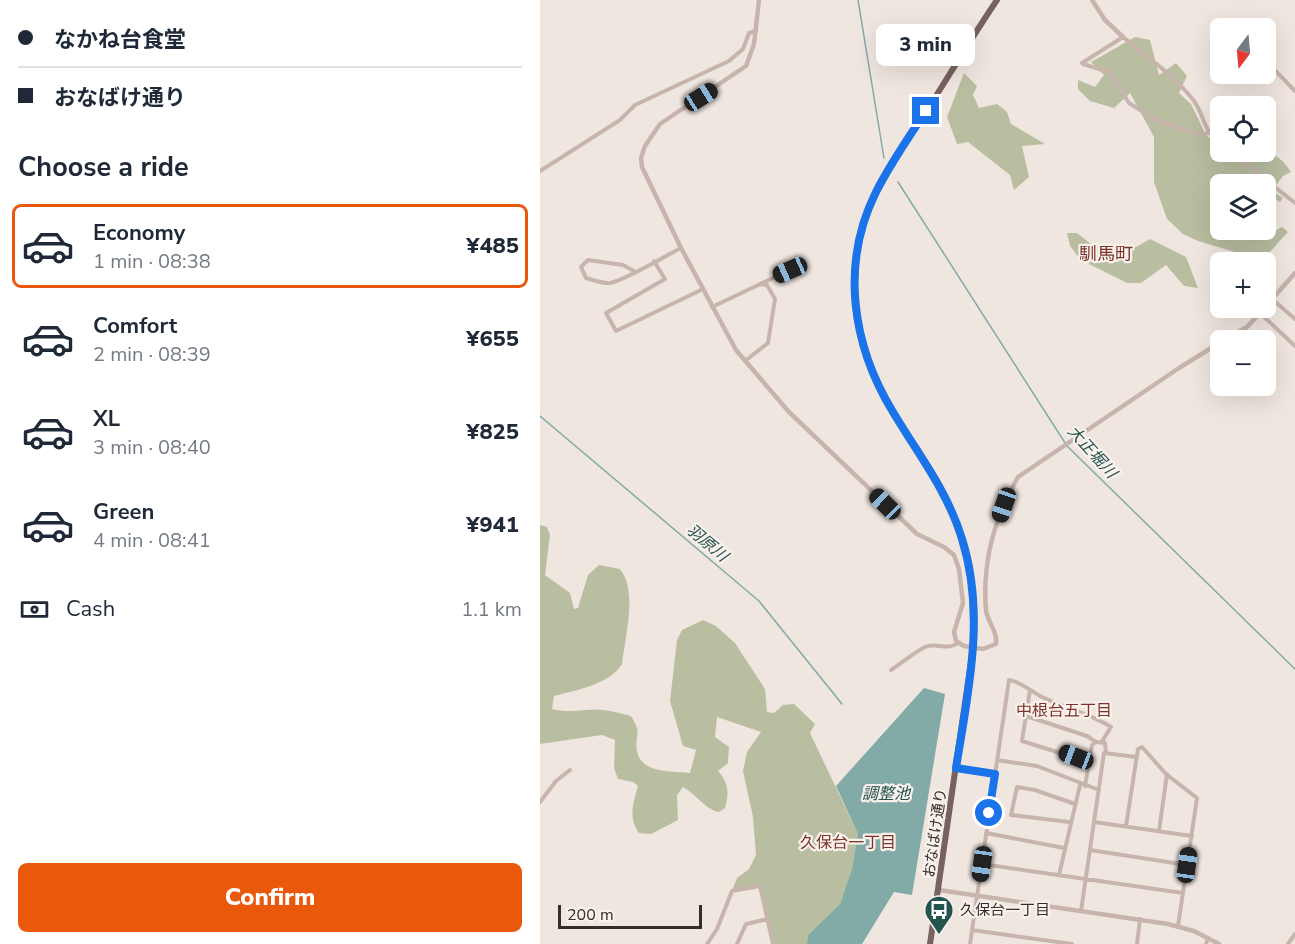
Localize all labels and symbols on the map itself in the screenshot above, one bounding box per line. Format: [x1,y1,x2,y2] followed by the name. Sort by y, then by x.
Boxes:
[1210,18,1276,84] north arrow
[876,24,976,66] callout: 3 min
[681,80,721,114] car
[912,97,939,124] route end
[1079,242,1133,266] district label: 馴馬町
[770,254,810,286] car
[1062,421,1123,485] water label: 大正堀川
[866,485,904,523] car
[990,485,1018,525] car
[682,519,734,568] water label: 羽原川
[1016,700,1112,722] district label: 中根台五丁目
[1056,742,1096,772] car
[862,783,912,805] water label: 調整池
[919,787,951,879] street label: おなばけ通り
[975,799,1002,826] route start
[800,832,896,854] district label: 久保台一丁目
[971,845,993,883] car
[1176,846,1198,884] car
[923,894,955,936] bus stop icon: 久保台一丁目
[960,900,1050,920] place label: 久保台一丁目
[558,902,702,930] scale bar

